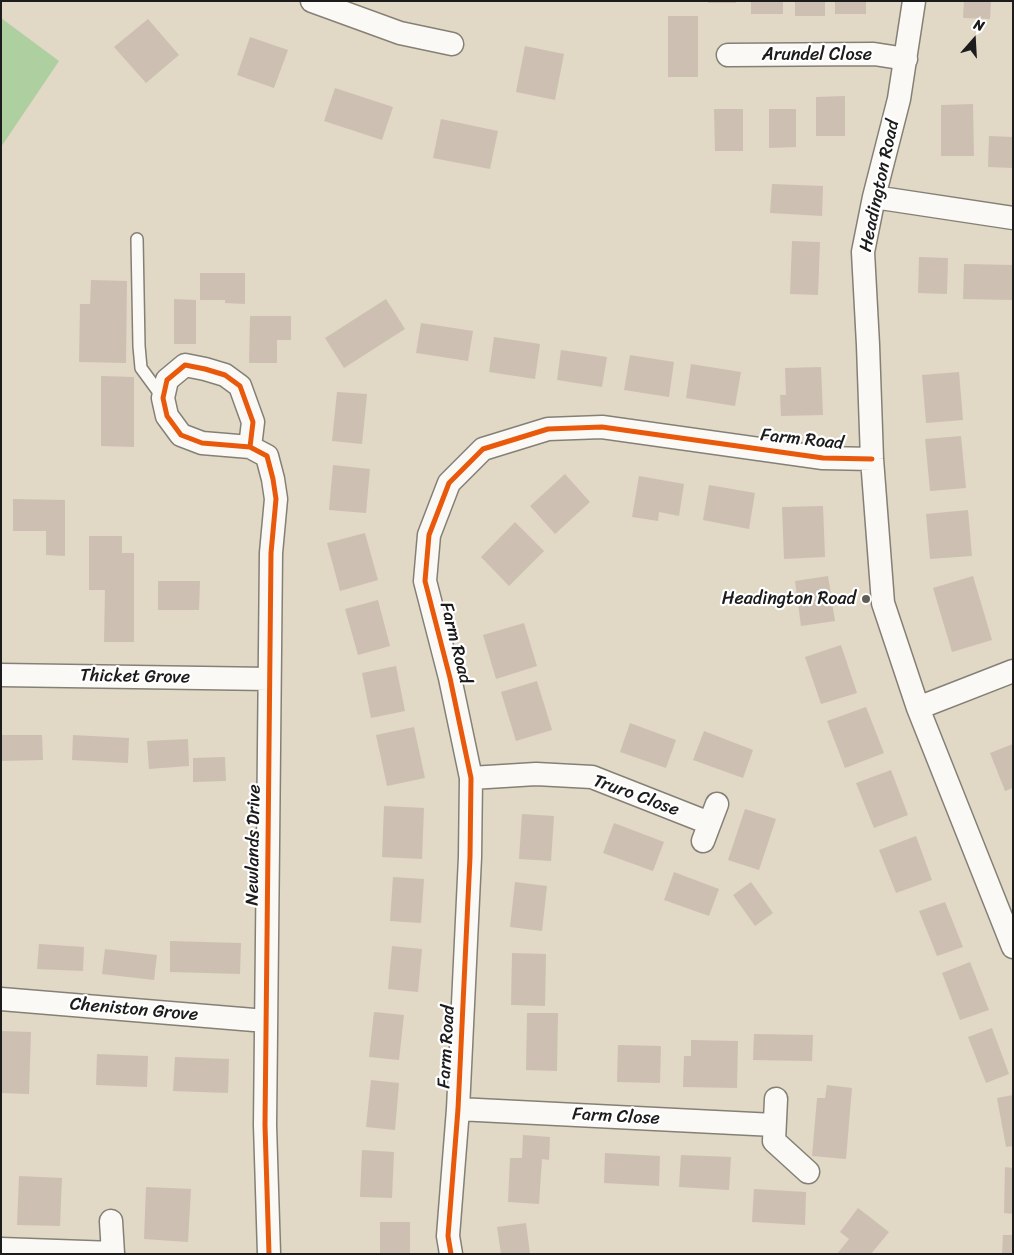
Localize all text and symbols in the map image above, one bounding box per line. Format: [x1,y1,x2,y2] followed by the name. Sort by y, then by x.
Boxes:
[970,12,988,39] text: N
[949,15,999,65] north arrow
[762,44,872,66] street label: Arundel Close
[855,118,905,254] street label: Headington Road
[759,425,845,455] street label: Farm Road
[722,588,856,610] place label: Headington Road
[860,593,872,605] marker: Headington Road
[434,600,476,686] street label: Farm Road
[80,665,190,689] street label: Thicket Grove
[590,771,682,821] street label: Truro Close
[242,784,266,906] street label: Newlands Drive
[69,994,199,1026] street label: Cheniston Grove
[434,1005,460,1089] street label: Farm Road
[572,1104,660,1130] street label: Farm Close

